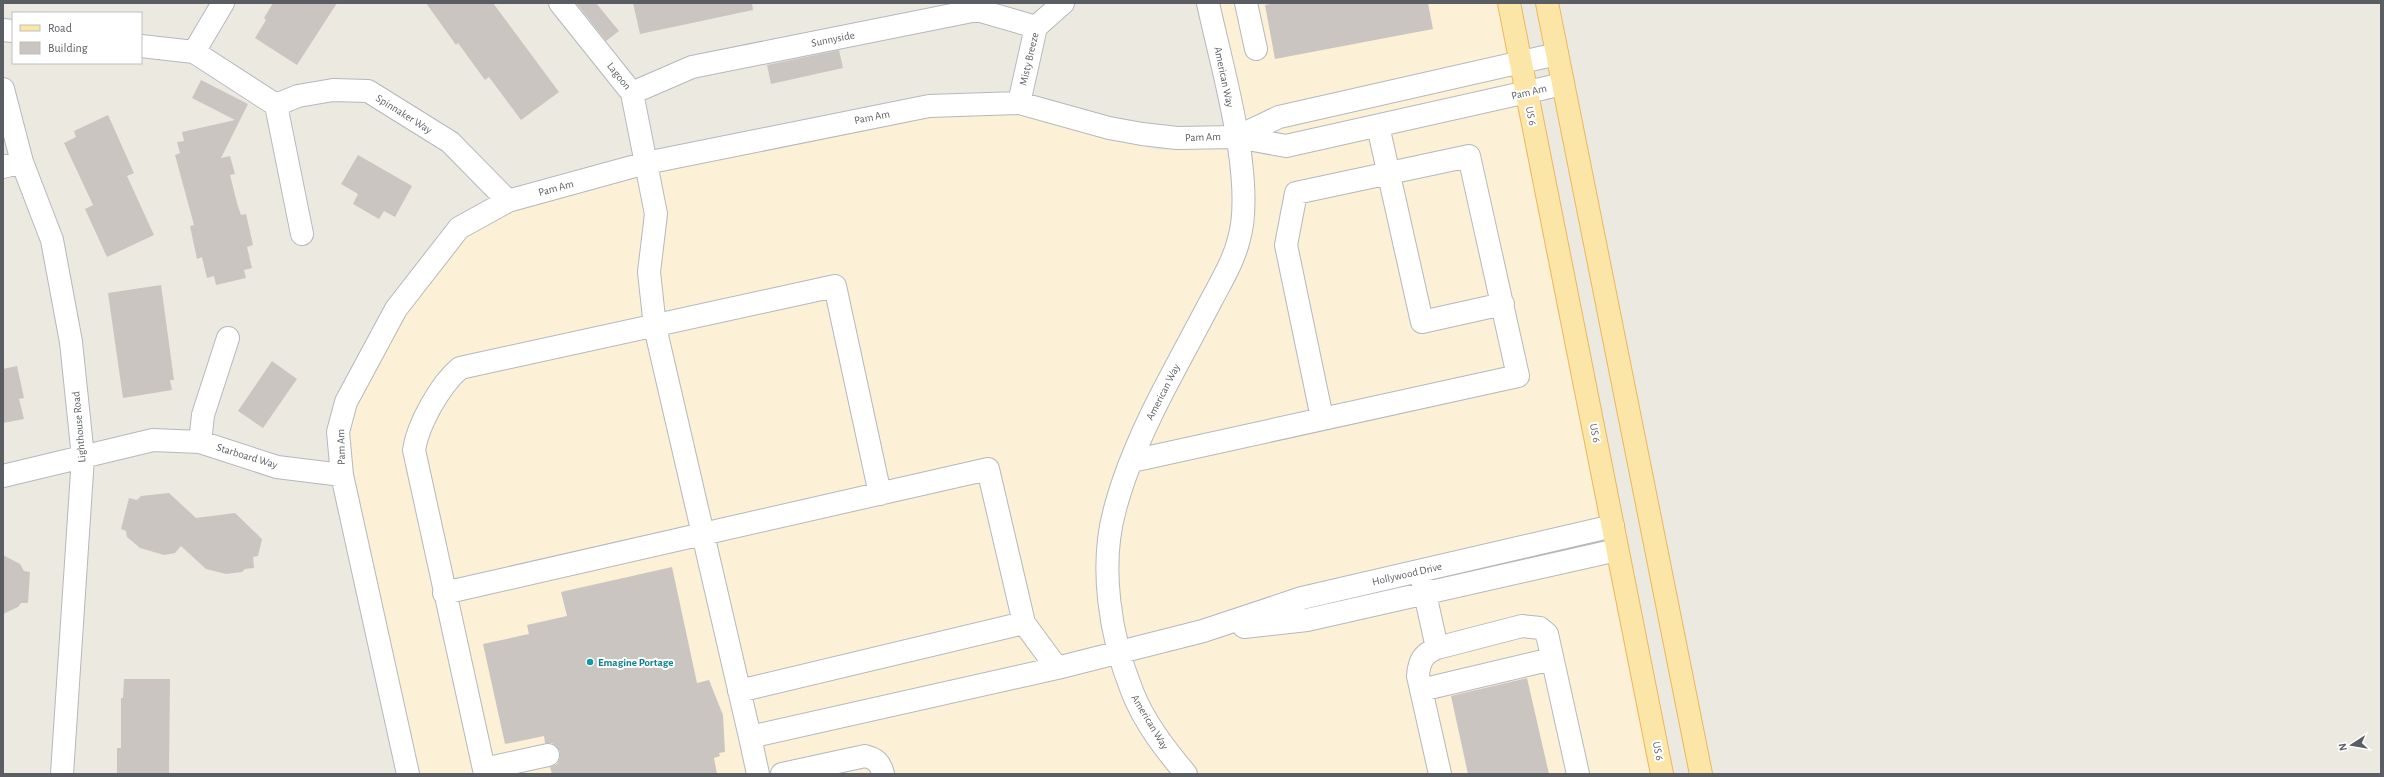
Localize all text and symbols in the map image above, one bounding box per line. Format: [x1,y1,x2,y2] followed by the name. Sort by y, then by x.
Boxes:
[12,12,142,64] legend
[48,22,72,34] text: Road
[810,29,856,49] street label: Sunnyside
[1018,31,1040,87] street label: Misty Breeze
[48,42,88,54] text: Building
[1212,46,1236,109] street label: American Way
[605,60,633,92] street label: Lagoon
[1510,83,1548,101] street label: Pam Am
[374,92,434,136] street label: Spinnaker Way
[1524,106,1538,126] street label: US 6
[853,108,891,126] street label: Pam Am
[1185,131,1221,143] street label: Pam Am
[537,178,575,198] street label: Pam Am
[1144,362,1182,422] street label: American Way
[70,391,88,463] street label: Lighthouse Road
[1588,423,1602,443] street label: US 6
[335,429,347,465] street label: Pam Am
[215,442,279,471] street label: Starboard Way
[1371,561,1443,587] street label: Hollywood Drive
[585,657,595,667] marker: Emagine Portage
[598,657,673,668] place label: Emagine Portage
[1129,693,1171,752] street label: American Way
[2332,725,2372,765] north arrow
[1651,741,1665,761] street label: US 6
[2337,742,2349,752] text: N

